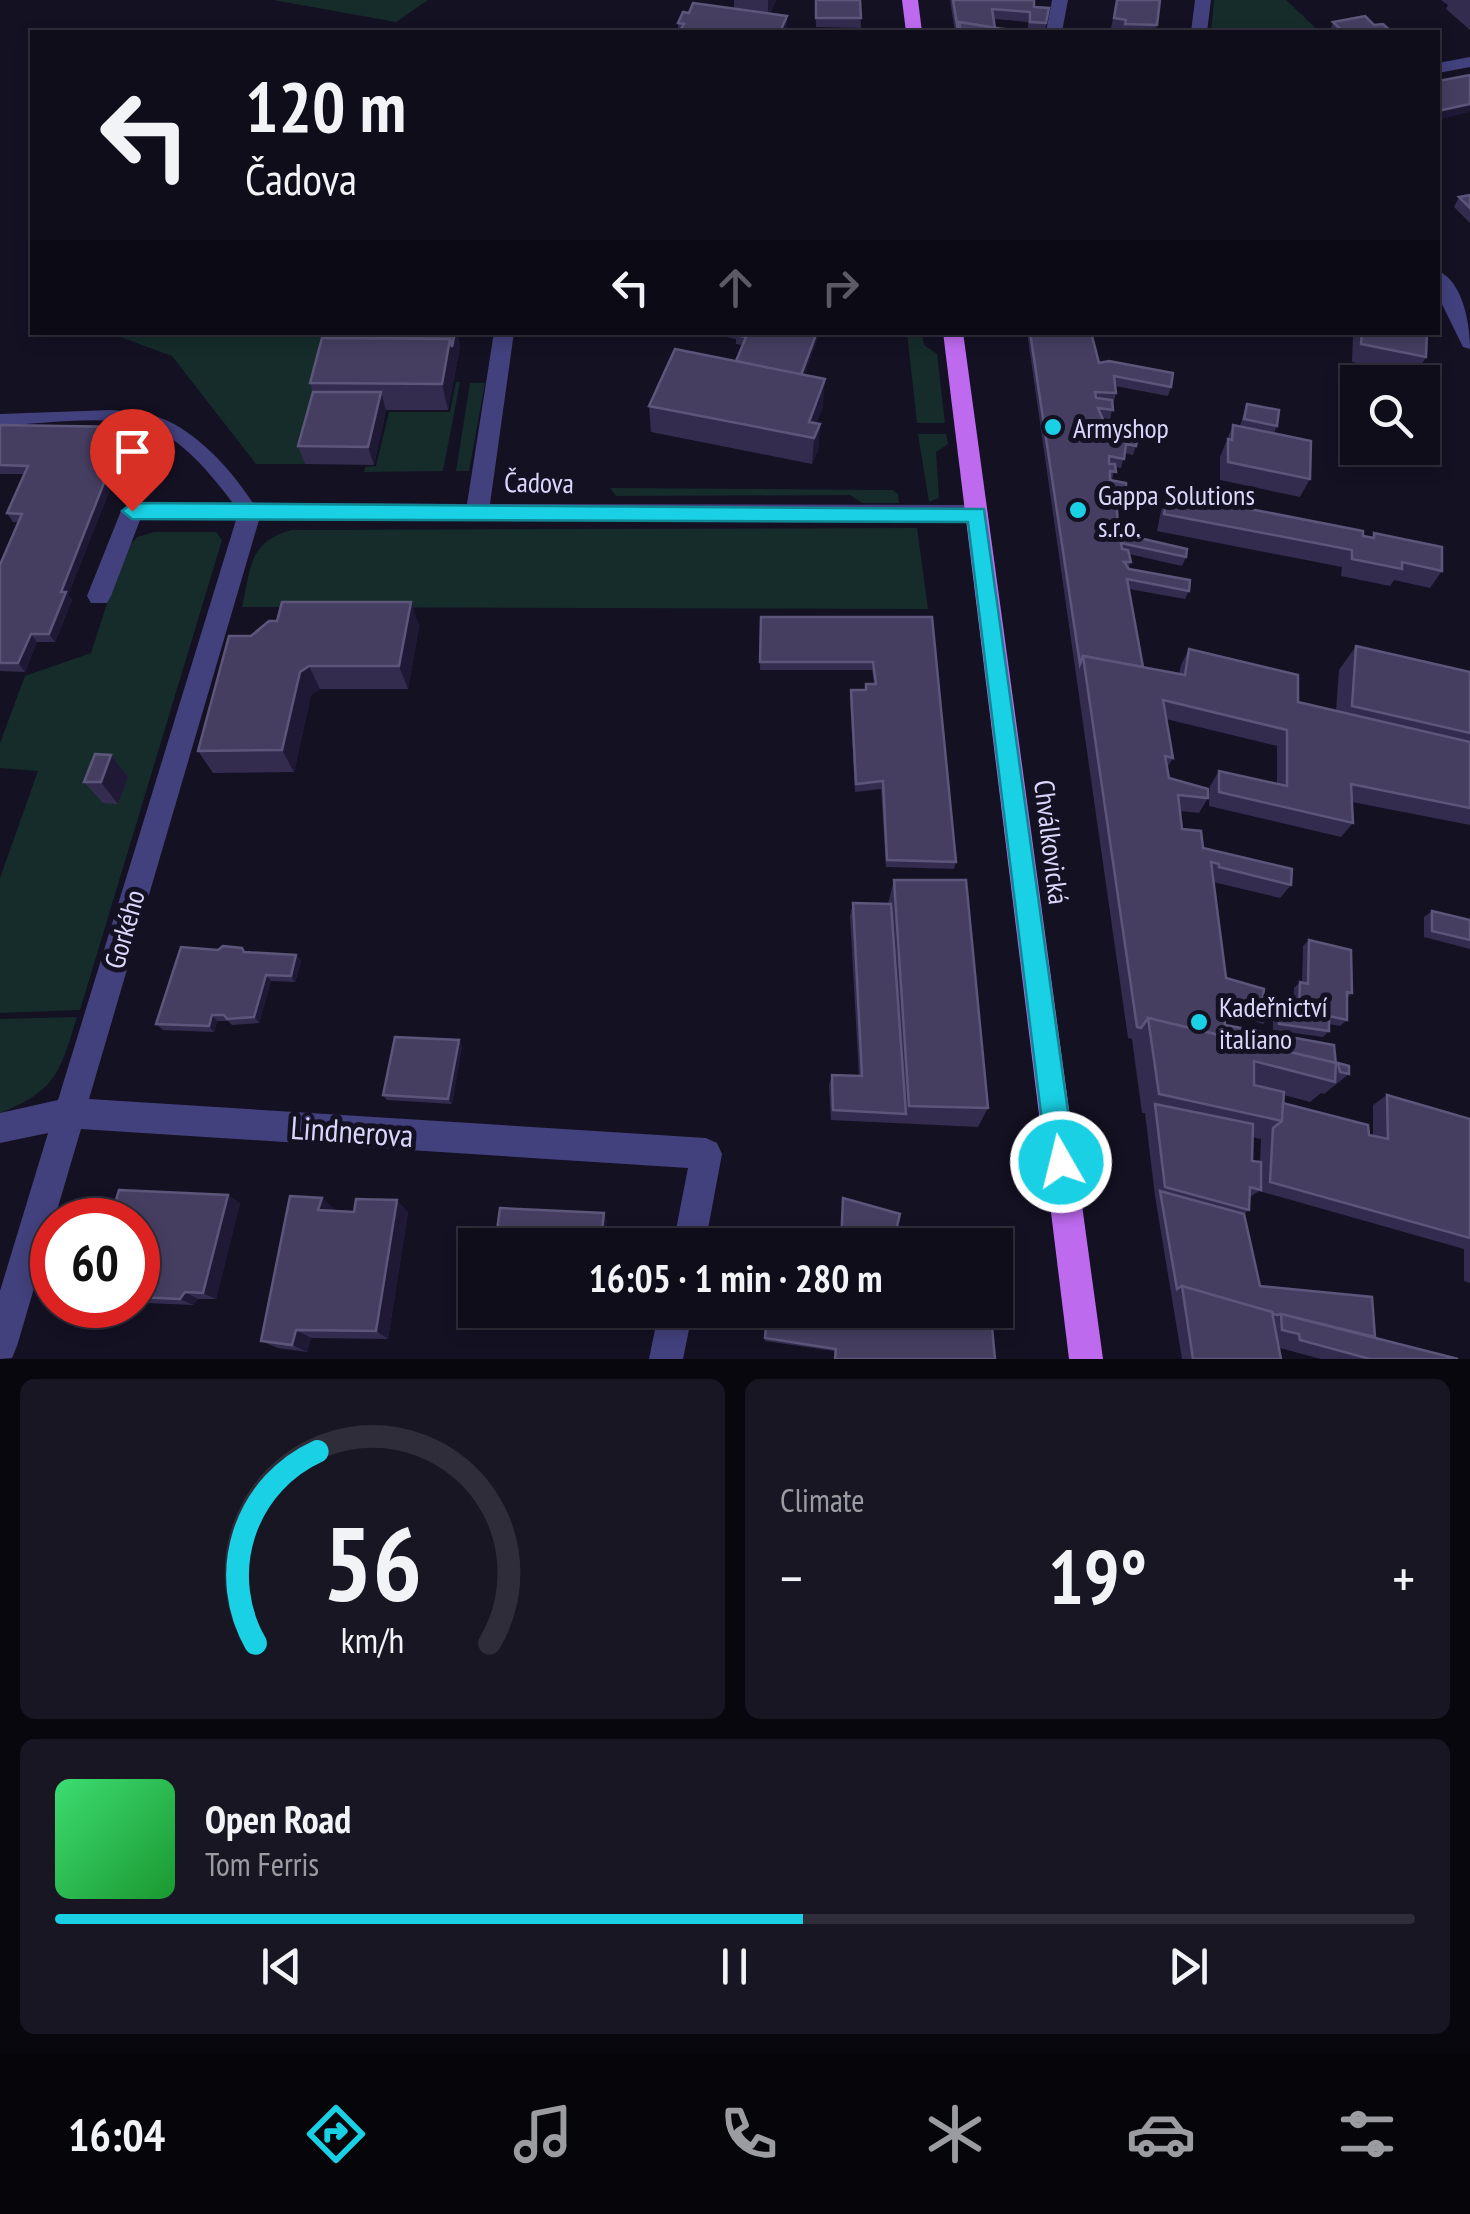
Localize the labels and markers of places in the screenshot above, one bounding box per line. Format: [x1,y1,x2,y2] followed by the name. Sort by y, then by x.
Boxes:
[90,409,175,512] pin
[1073,409,1169,446] place label: Armyshop
[1042,416,1064,438] marker: Armyshop
[1098,476,1255,545] place label: Gappa Solutions s.r.o.
[1067,499,1089,521] marker: Gappa Solutions s.r.o.
[1219,988,1328,1057] place label: Kadeřnictví italiano
[1188,1011,1210,1033] marker: Kadeřnictví italiano

